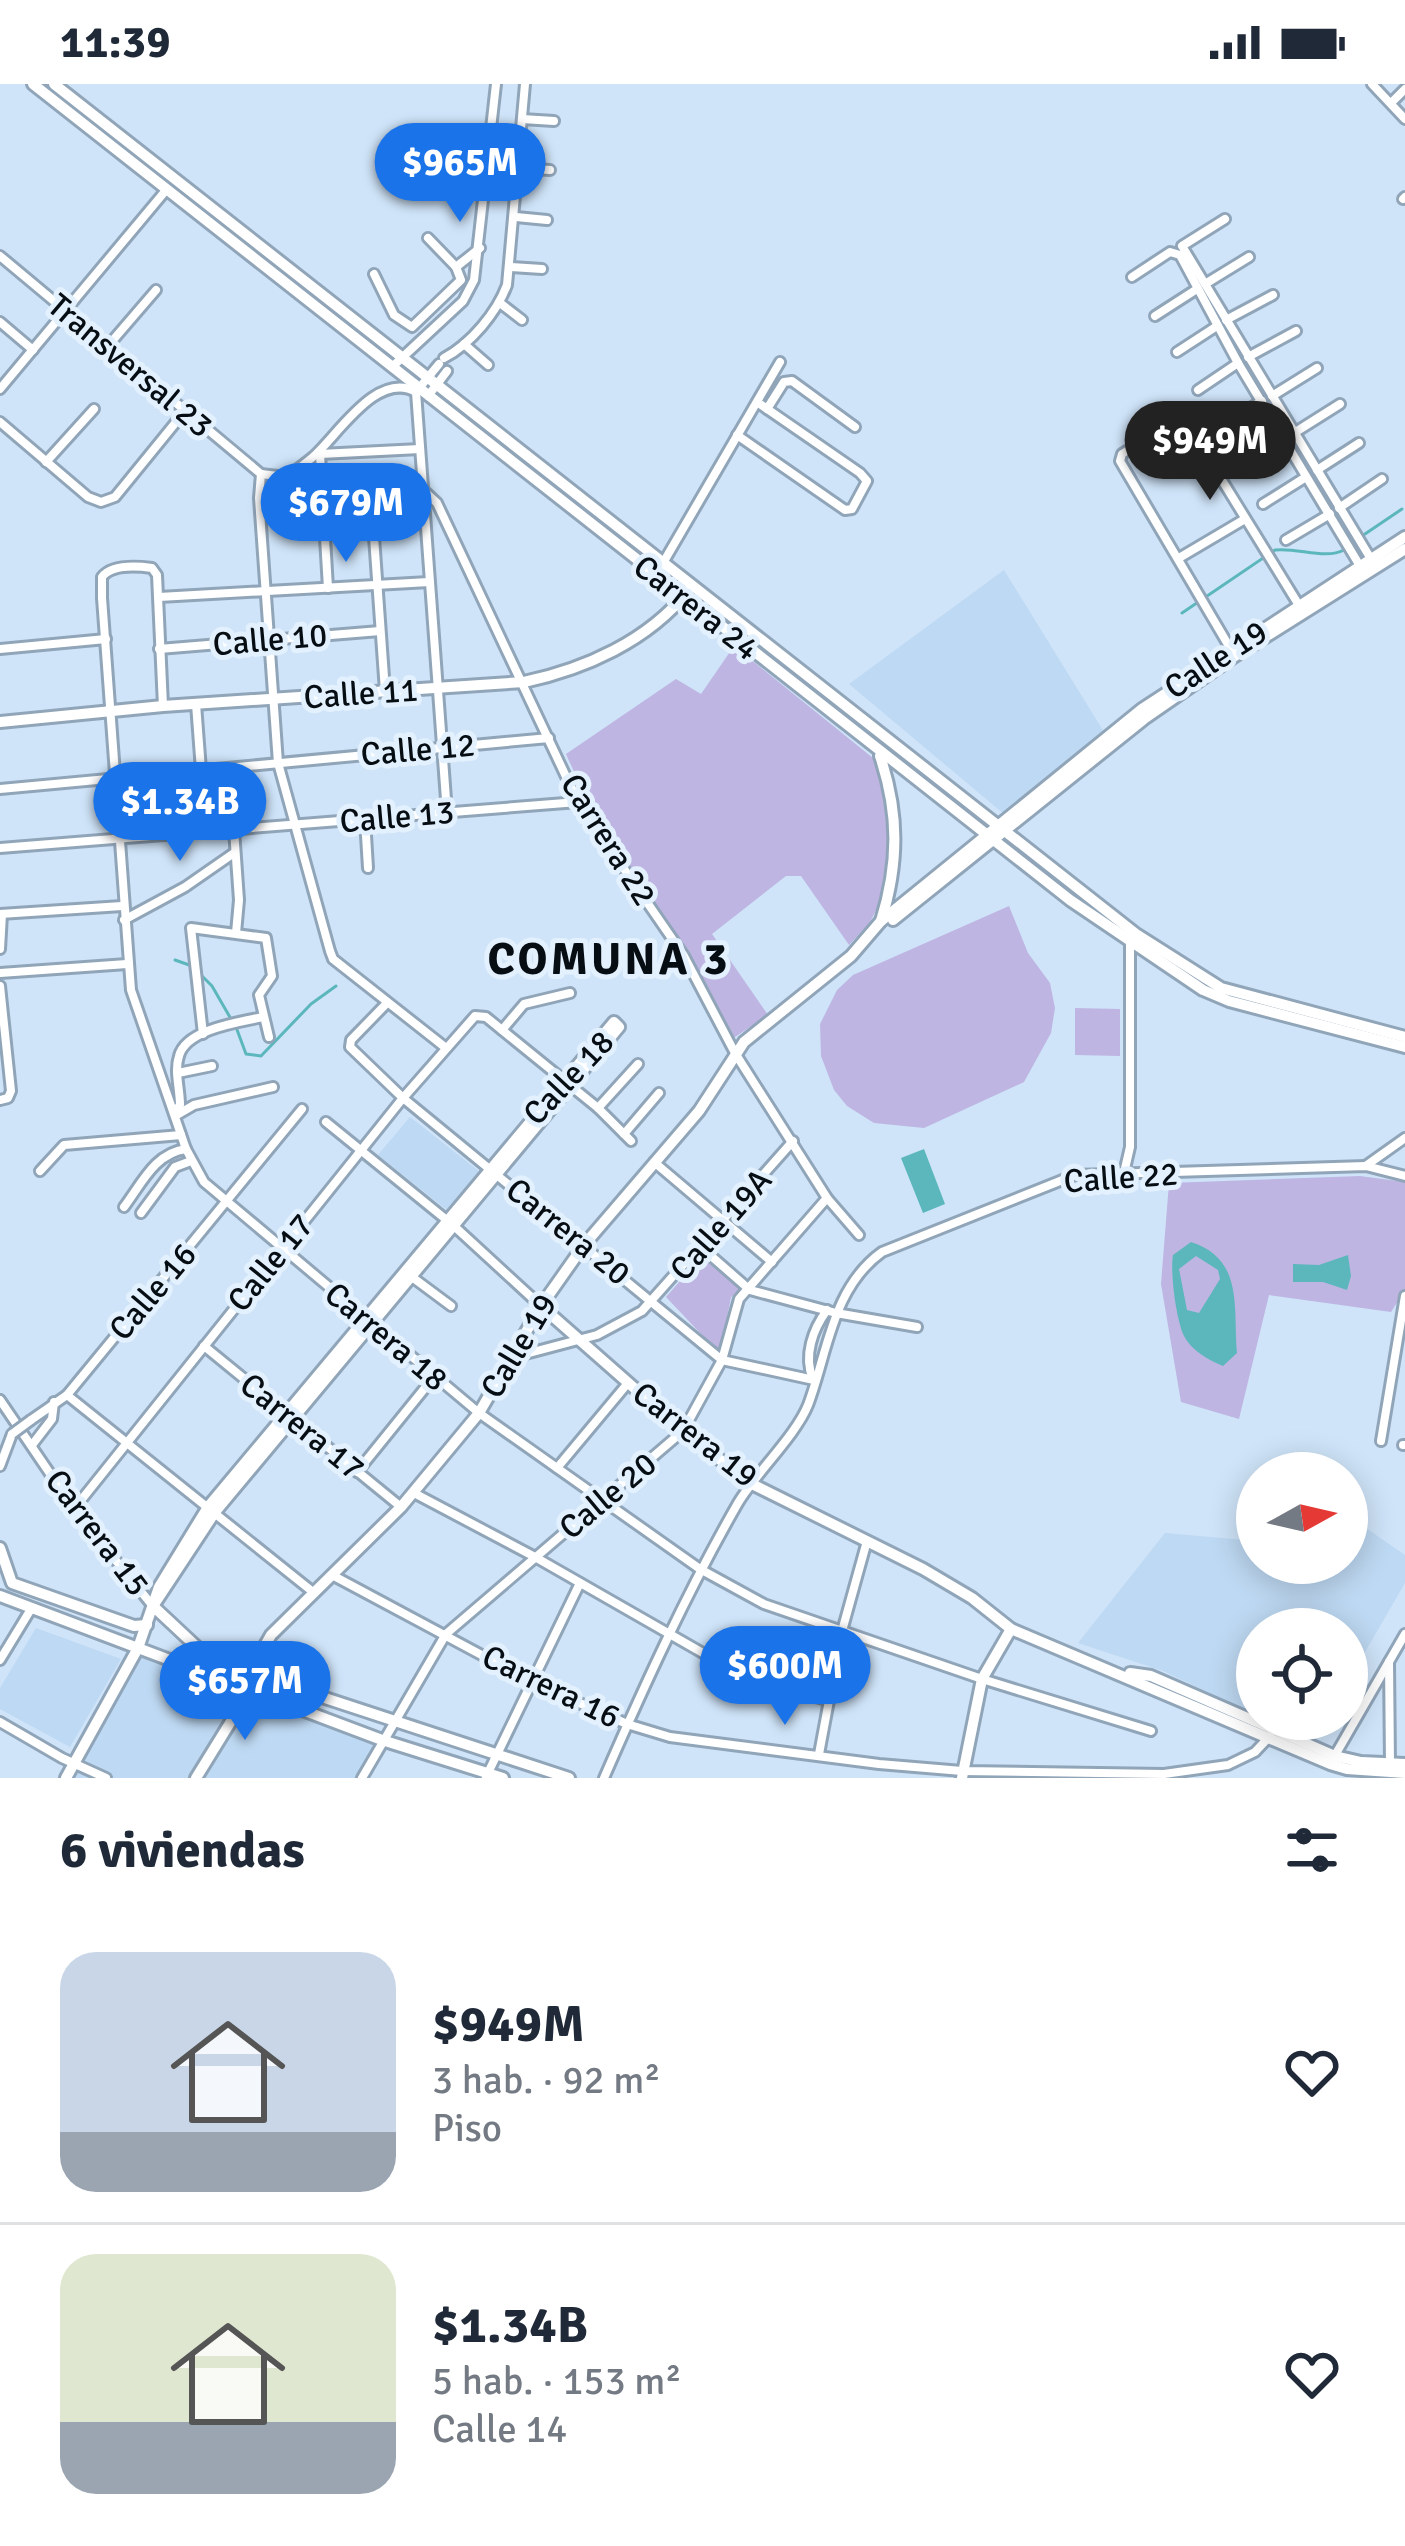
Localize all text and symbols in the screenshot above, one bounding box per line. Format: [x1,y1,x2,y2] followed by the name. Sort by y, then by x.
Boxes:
[60,15,170,70] text: 11:39
[376,123,544,225] pin: $965M
[402,138,518,186] text: $965M
[39,285,221,447] street label: Transversal 23
[1126,401,1294,503] pin: $949M
[1152,416,1268,464] text: $949M
[262,463,430,565] pin: $679M
[288,478,404,526] text: $679M
[625,546,767,670] street label: Carrera 24
[1157,612,1275,708] street label: Calle 19
[211,615,329,665] street label: Calle 10
[302,670,420,718] street label: Calle 11
[359,725,477,775] street label: Calle 12
[82,762,278,864] pin: $1.34B
[551,766,665,914] street label: Carrera 22
[120,777,240,825] text: $1.34B
[338,792,456,842] street label: Calle 13
[487,932,731,987] district label: COMUNA 3
[515,1022,623,1134] street label: Calle 18
[1062,1154,1180,1202] street label: Calle 22
[661,1161,781,1289] street label: Calle 19A
[498,1169,638,1295] street label: Carrera 20
[219,1206,323,1320] street label: Calle 17
[100,1235,206,1349] street label: Calle 16
[316,1274,456,1400] street label: Carrera 18
[472,1286,566,1406] street label: Calle 19
[232,1364,372,1490] street label: Carrera 17
[624,1373,766,1497] street label: Carrera 19
[551,1443,665,1549] street label: Calle 20
[1236,1452,1368,1584] north arrow
[1236,1452,1368,1740] map controls
[36,1462,158,1604] street label: Carrera 15
[1236,1608,1368,1740] button: locate
[701,1626,869,1728] pin: $600M
[475,1636,627,1738] street label: Carrera 16
[161,1641,329,1743] pin: $657M
[727,1641,843,1689] text: $600M
[187,1656,303,1704] text: $657M
[1279,1817,1345,1883] icon: filters
[60,1819,305,1882] text: 6 viviendas
[432,1993,585,2056] text: $949M
[156,2000,300,2144] icon: home
[1279,2039,1345,2105] icon: heart
[432,2056,661,2104] text: 3 hab. · 92 m²
[432,2104,502,2152] text: Piso
[432,2294,588,2357] text: $1.34B
[156,2302,300,2446] icon: home
[1279,2341,1345,2407] icon: heart
[432,2357,682,2405] text: 5 hab. · 153 m²
[432,2405,567,2453] text: Calle 14

